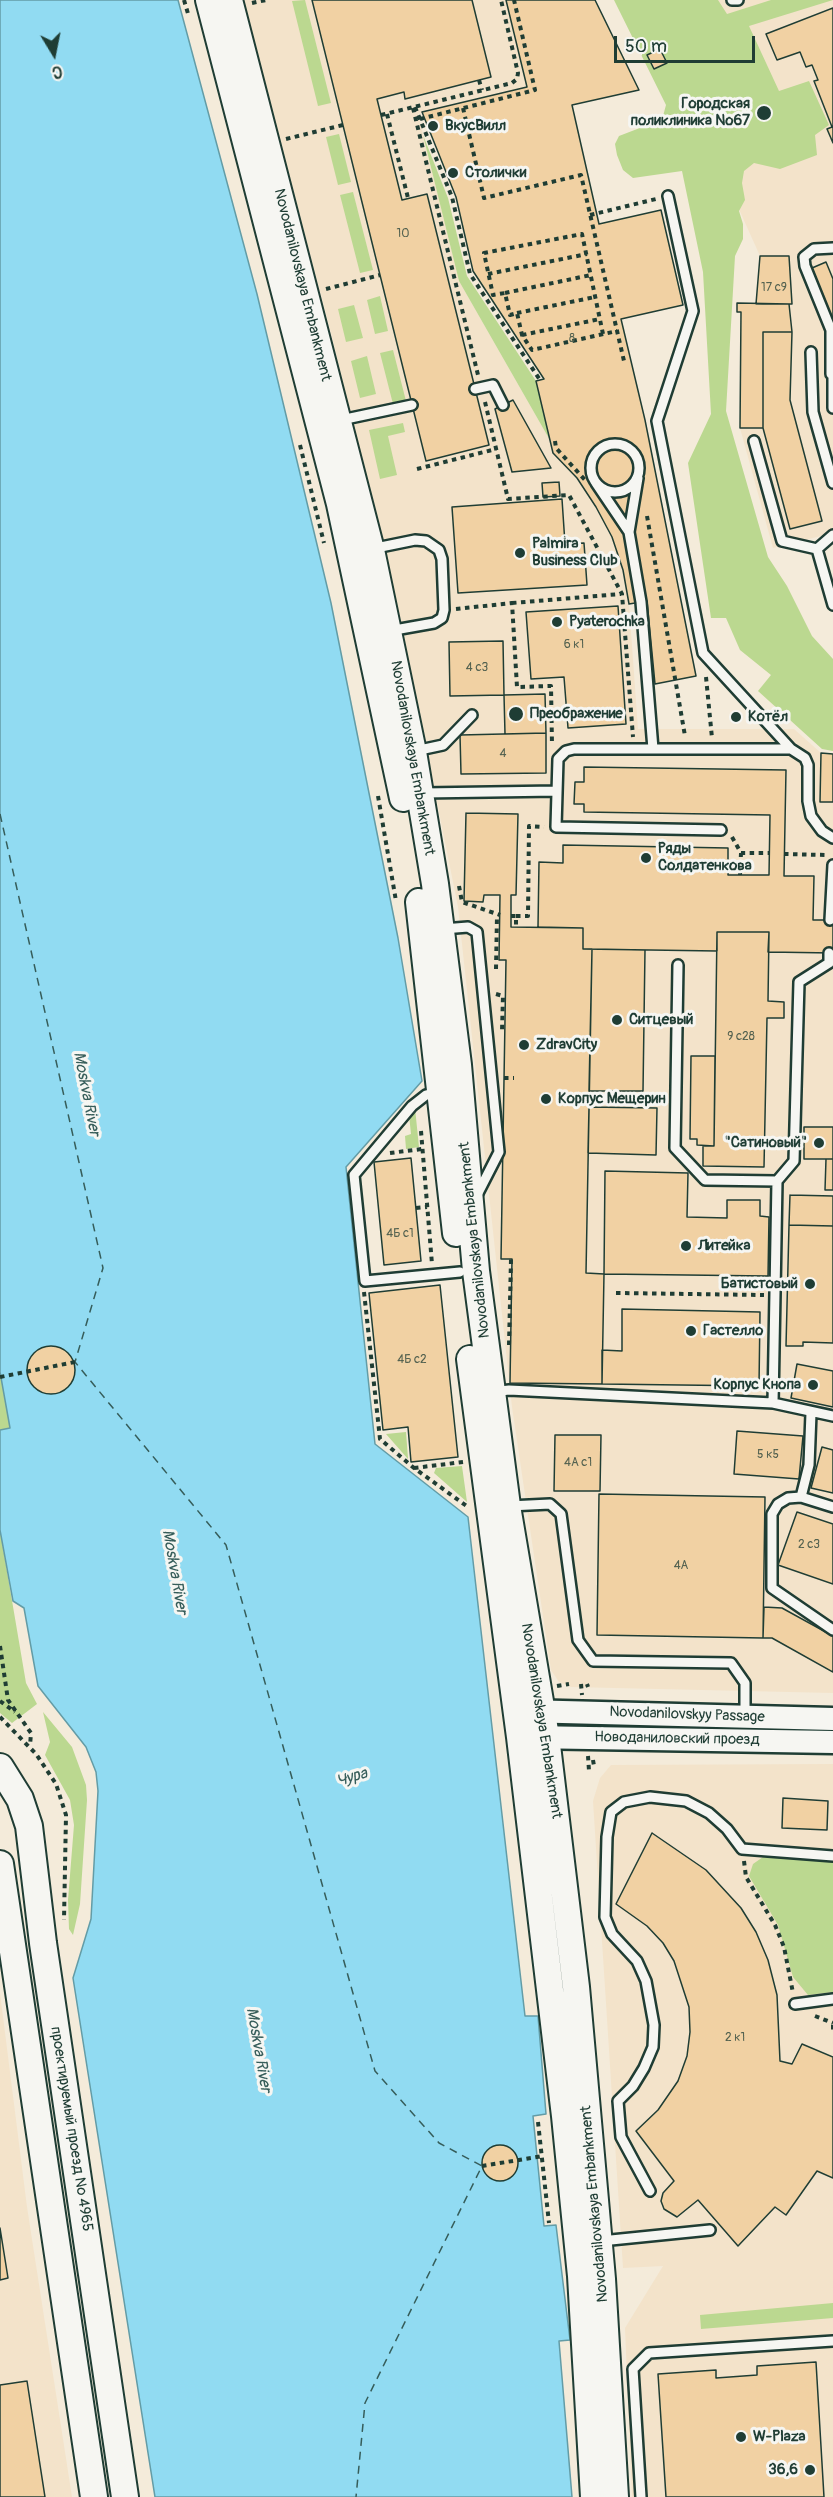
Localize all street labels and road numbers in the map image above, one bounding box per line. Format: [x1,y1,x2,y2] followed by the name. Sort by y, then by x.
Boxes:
[269,187,335,383] street label: Novodanilovskaya Embankment
[386,659,438,857] street label: Novodanilovskaya Embankment
[456,1141,494,1339] street label: Novodanilovskaya Embankment
[517,1622,565,1820] street label: Novodanilovskaya Embankment
[609,1703,765,1727] street label: Novodanilovskyy Passage
[594,1729,760,1749] street label: Новоданиловский проезд
[46,2025,96,2233] street label: проектируемый проезд № 4965
[577,2105,613,2303] street label: Novodanilovskaya Embankment

